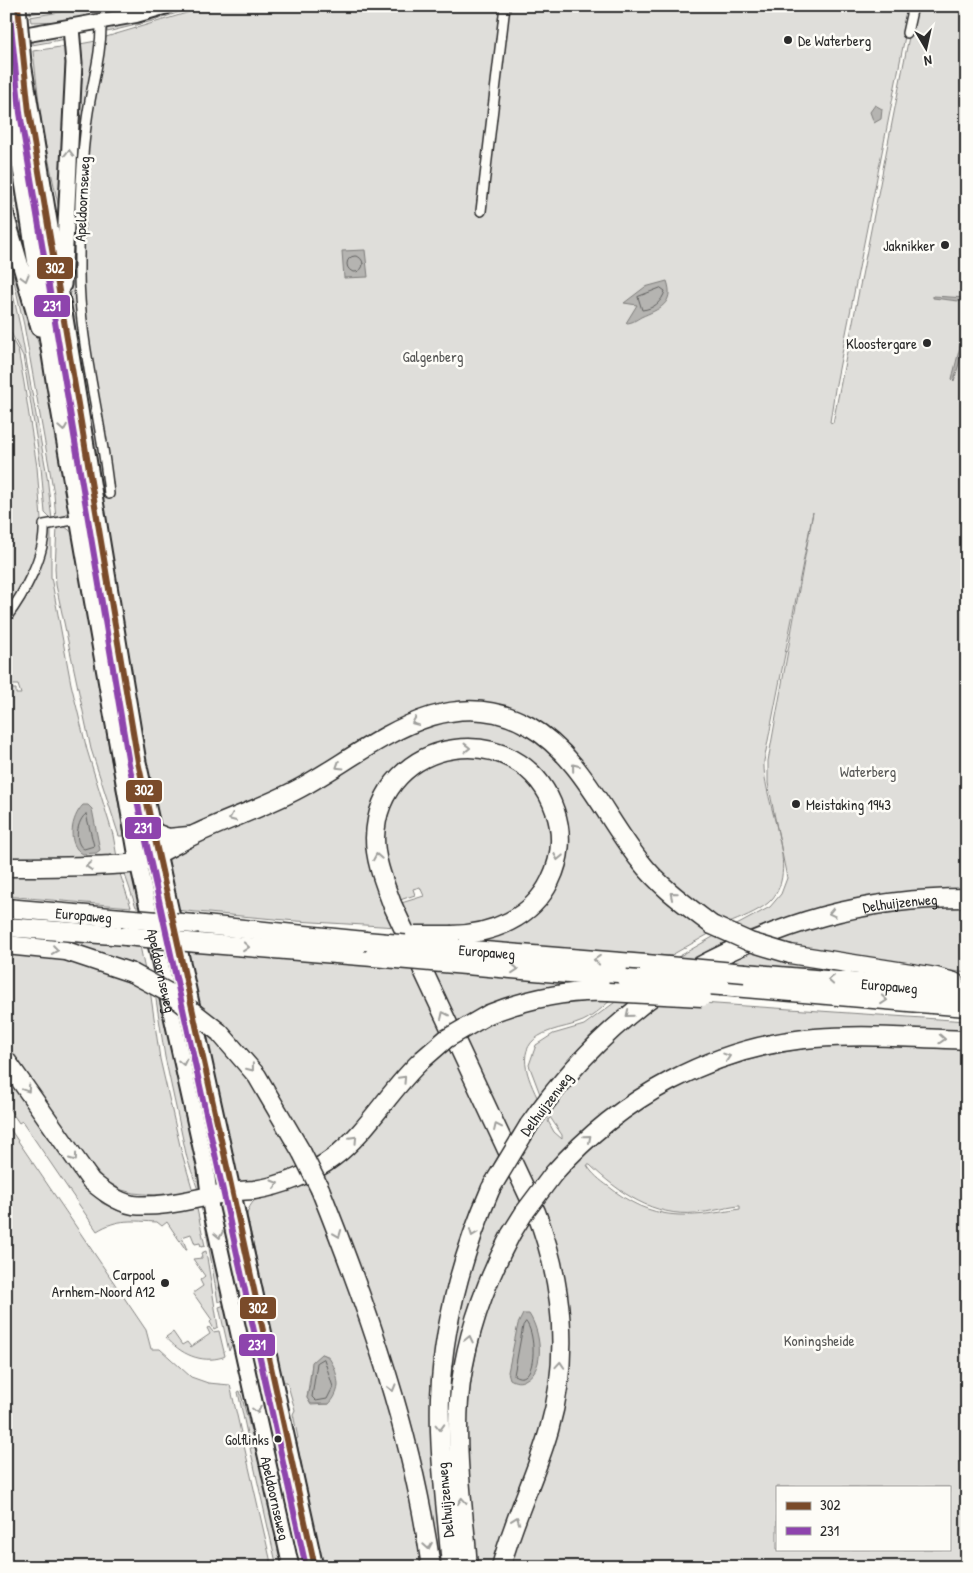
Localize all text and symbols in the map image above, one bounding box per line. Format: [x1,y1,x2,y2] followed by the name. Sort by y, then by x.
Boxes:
[900,22,950,72] north arrow
[798,30,871,51] place label: De Waterberg
[782,34,794,46] marker: De Waterberg
[922,51,933,71] text: N
[64,149,75,157] one-way arrow
[69,155,95,242] street label: Apeldoornseweg
[883,235,935,256] place label: Jaknikker
[939,239,951,251] marker: Jaknikker
[36,256,74,280] line badge: 302
[45,258,65,277] text: 302
[19,274,29,282] one-way arrow
[33,294,71,318] line badge: 231
[43,296,61,315] text: 231
[846,333,917,354] place label: Kloostergare
[921,337,933,349] marker: Kloostergare
[402,346,464,367] park label: Galgenberg
[57,423,67,432] one-way arrow
[411,716,420,726] one-way arrow
[464,743,471,753] one-way arrow
[335,759,344,769] one-way arrow
[840,761,897,782] park label: Waterberg
[572,764,580,773] one-way arrow
[125,779,163,803] line badge: 302
[134,780,154,799] text: 302
[806,794,891,815] place label: Meistaking 1943
[790,798,802,810] marker: Meistaking 1943
[228,812,237,823] one-way arrow
[124,816,162,840] line badge: 231
[134,818,152,837] text: 231
[372,853,383,862] one-way arrow
[553,853,563,862] one-way arrow
[85,861,93,872] one-way arrow
[861,888,938,917] street label: Delhuijzenweg
[670,893,679,901] one-way arrow
[55,902,113,928] street label: Europaweg
[827,907,836,918] one-way arrow
[142,926,181,1015] street label: Apeldoornseweg
[458,939,516,964] street label: Europaweg
[243,941,251,952] one-way arrow
[50,944,59,954] one-way arrow
[593,955,601,966] one-way arrow
[511,964,519,975] one-way arrow
[860,972,919,998] street label: Europaweg
[827,975,835,986] one-way arrow
[880,994,888,1005] one-way arrow
[626,1009,635,1018] one-way arrow
[440,1011,451,1020] one-way arrow
[939,1034,947,1045] one-way arrow
[723,1053,731,1063] one-way arrow
[177,1057,188,1066] one-way arrow
[246,1062,254,1071] one-way arrow
[515,1067,577,1140] street label: Delhuijzenweg
[397,1076,406,1085] one-way arrow
[20,1083,30,1092] one-way arrow
[492,1123,503,1132] one-way arrow
[348,1135,357,1144] one-way arrow
[583,1135,592,1144] one-way arrow
[68,1152,77,1161] one-way arrow
[271,1179,279,1189] one-way arrow
[469,1229,479,1237] one-way arrow
[332,1230,342,1238] one-way arrow
[213,1231,224,1240] one-way arrow
[52,1264,155,1302] place label: Carpool Arnhem-Noord A12
[159,1277,171,1289] marker: Carpool Arnhem-Noord A12
[239,1296,277,1320] line badge: 302
[248,1298,268,1317] text: 302
[784,1330,854,1351] park label: Koningsheide
[238,1333,276,1357] line badge: 231
[248,1335,266,1354] text: 231
[463,1335,474,1344] one-way arrow
[555,1360,566,1368] one-way arrow
[386,1383,396,1391] one-way arrow
[251,1406,262,1415] one-way arrow
[435,1423,446,1431] one-way arrow
[225,1430,269,1449] place label: Golflinks
[273,1434,283,1444] marker: Golflinks
[256,1454,295,1543] street label: Apeldoornseweg
[431,1461,459,1538] street label: Delhuijzenweg
[776,1486,950,1550] legend
[820,1494,840,1515] text: 302
[457,1496,468,1504] one-way arrow
[510,1517,520,1525] one-way arrow
[820,1520,839,1541] text: 231
[422,1542,433,1550] one-way arrow

